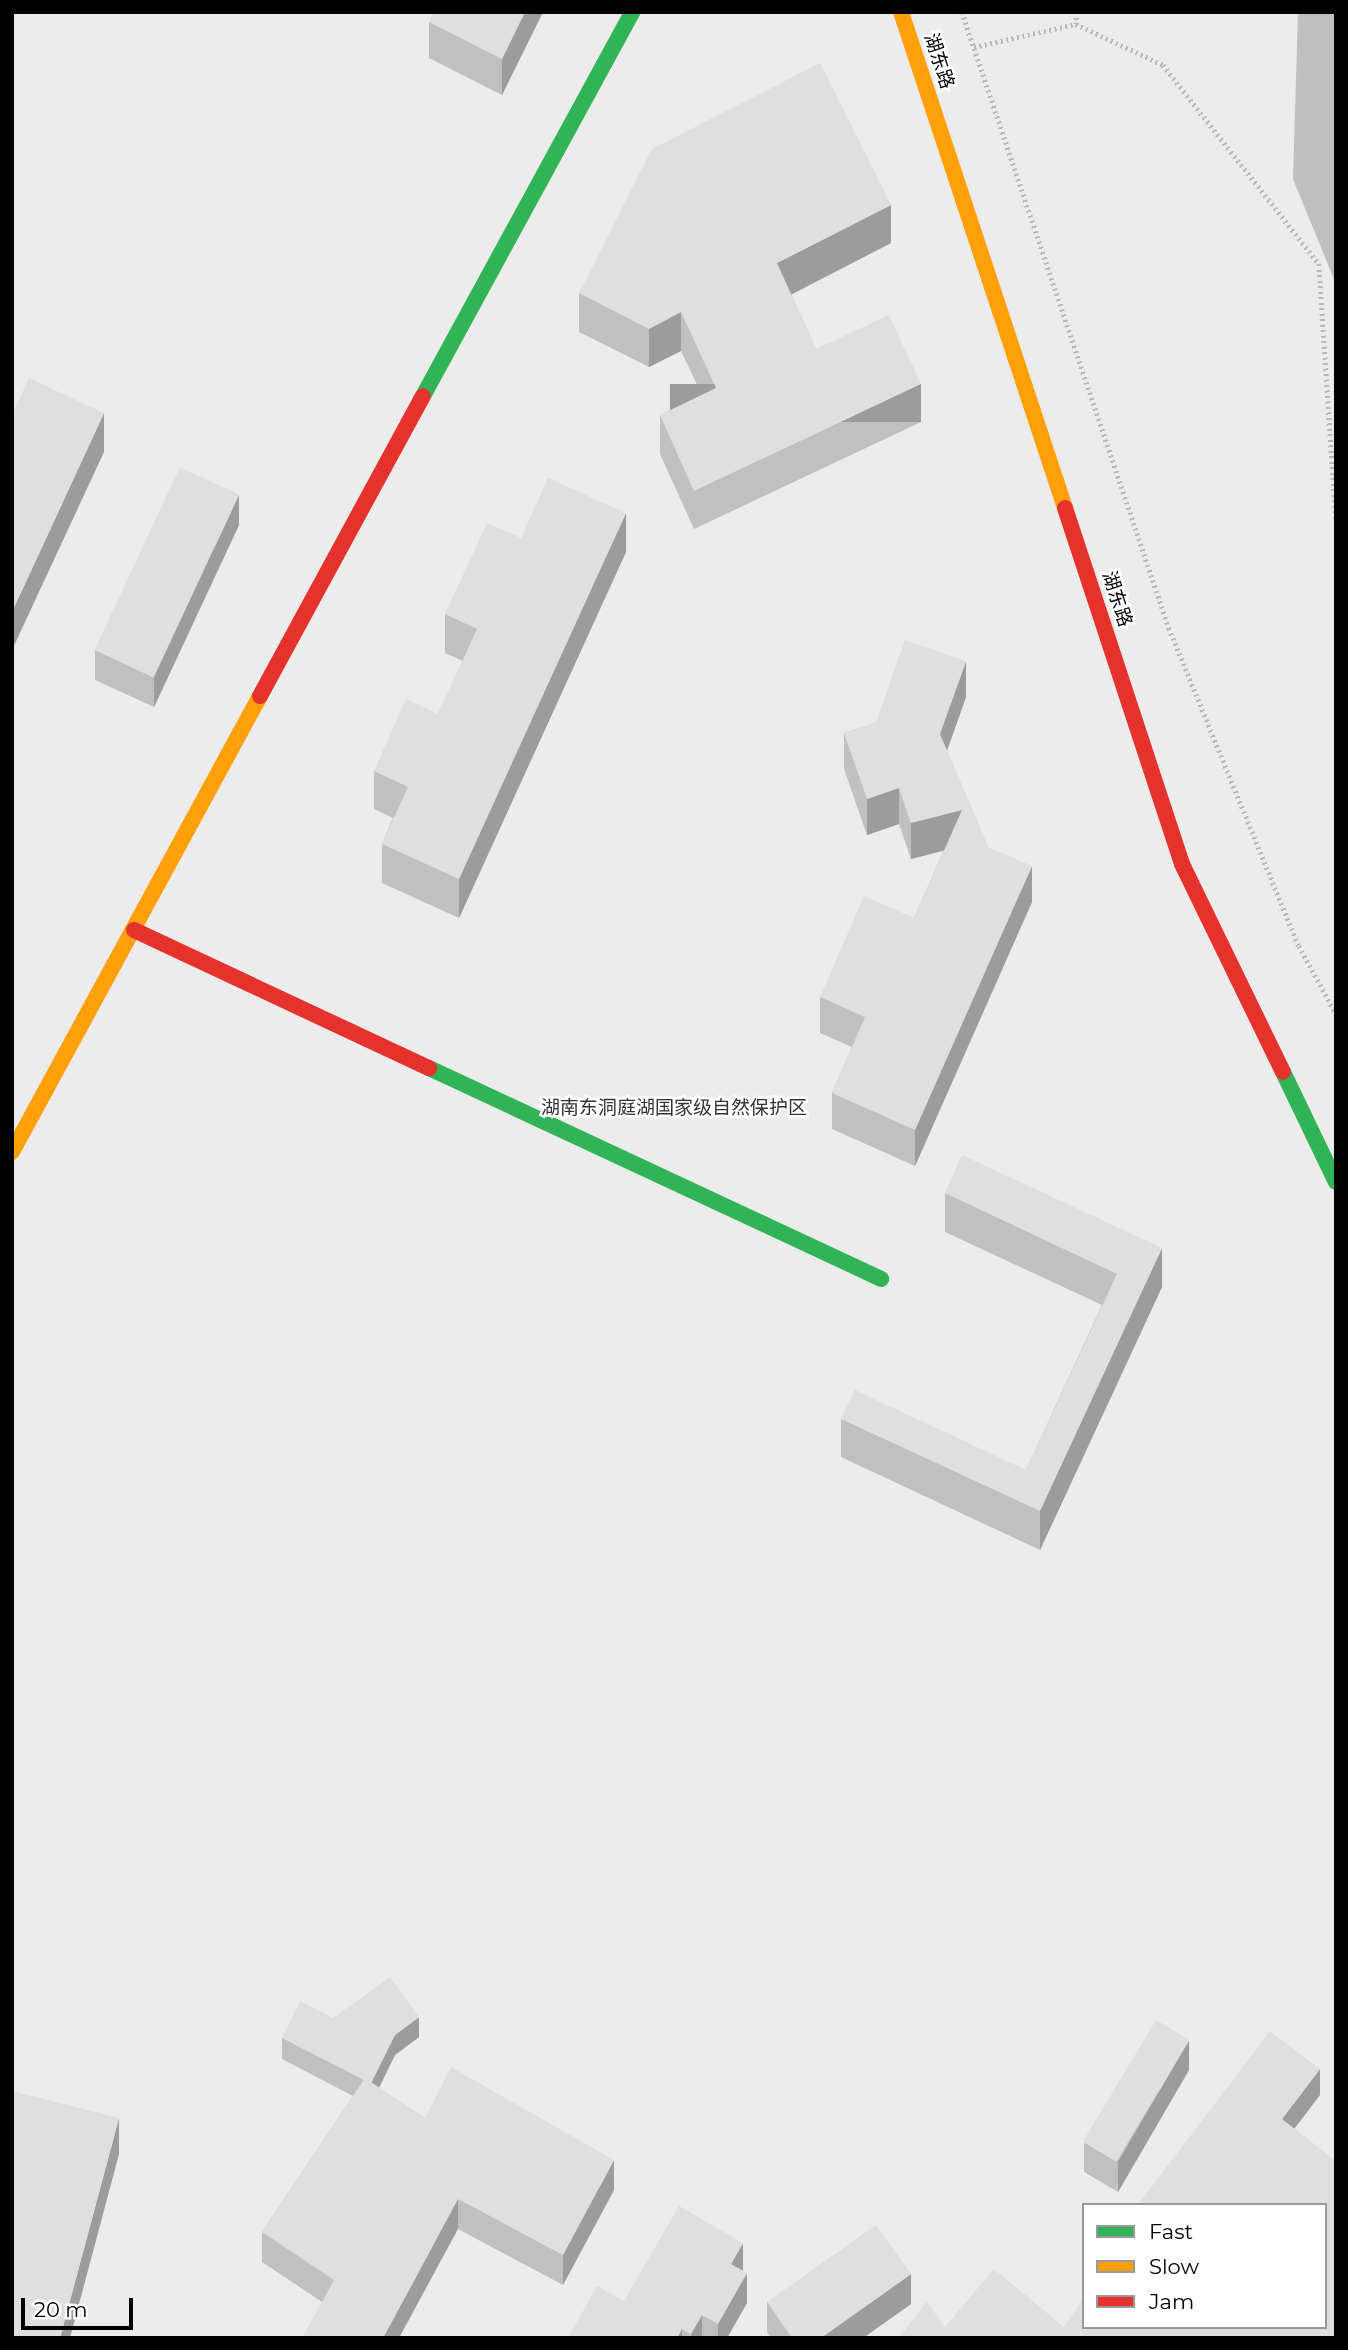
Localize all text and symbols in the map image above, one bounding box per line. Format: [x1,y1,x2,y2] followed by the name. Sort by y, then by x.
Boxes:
[919,30,959,92] street label: 湖东路
[1097,568,1137,630] street label: 湖东路
[541,1097,807,1119] park label: 湖南东洞庭湖国家级自然保护区
[1082,2203,1327,2329] legend
[1149,2219,1193,2244] text: Fast
[1149,2254,1199,2279] text: Slow
[24,2284,136,2328] scale bar
[1149,2289,1194,2314] text: Jam
[34,2297,88,2322] text: 20 m

